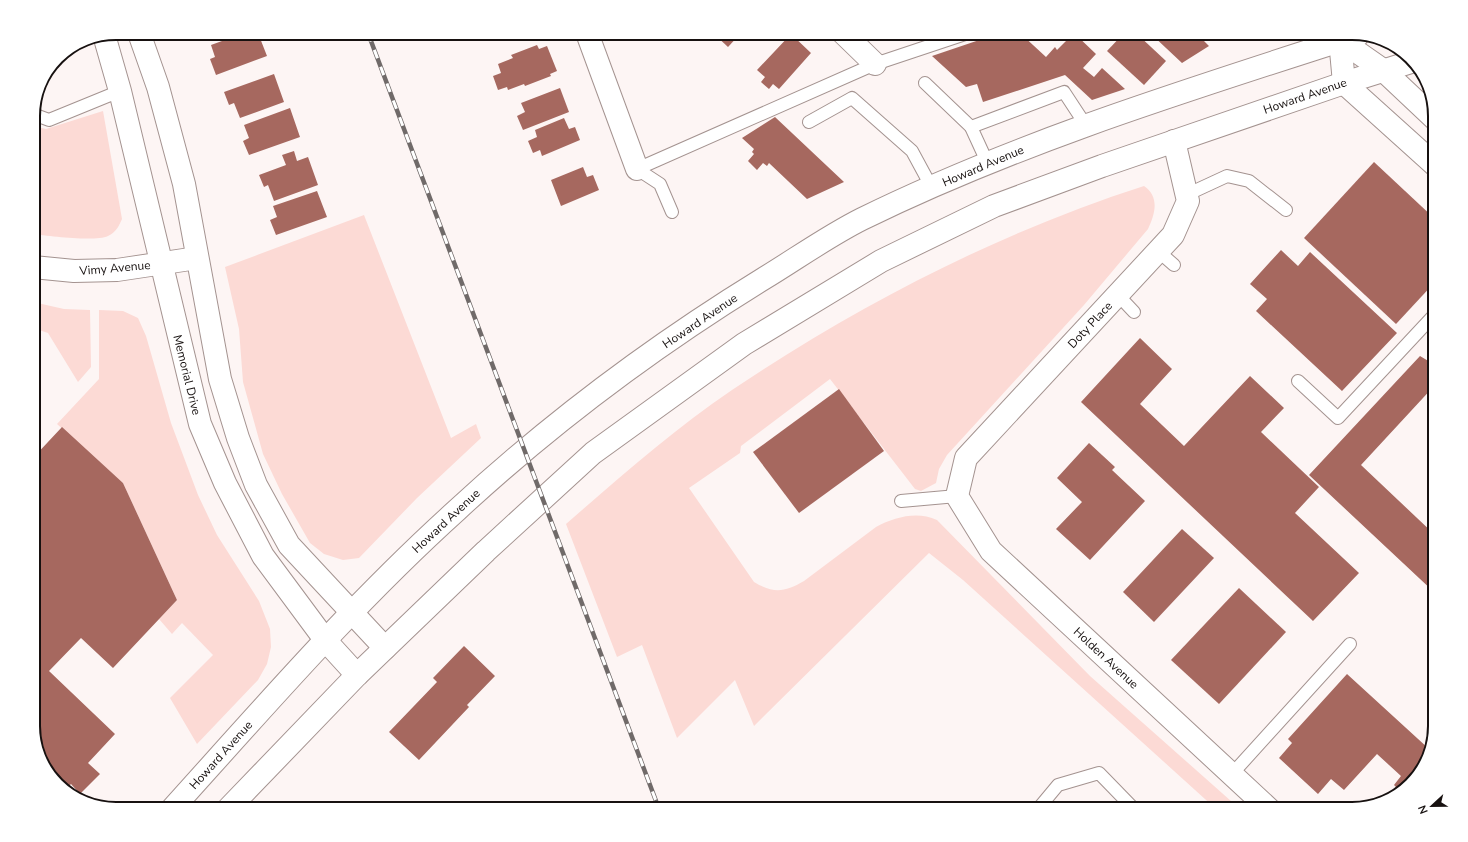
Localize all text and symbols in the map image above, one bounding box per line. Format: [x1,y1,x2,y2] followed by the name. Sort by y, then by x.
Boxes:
[1261,74,1349,118] street label: Howard Avenue
[940,142,1026,190] street label: Howard Avenue
[78,257,151,279] street label: Vimy Avenue
[659,290,741,352] street label: Howard Avenue
[1064,298,1116,352] street label: Doty Place
[169,333,205,417] street label: Memorial Drive
[409,485,483,557] street label: Howard Avenue
[1070,624,1142,692] street label: Holden Avenue
[186,717,256,793] street label: Howard Avenue
[1412,786,1452,826] north arrow
[1415,803,1432,816] text: N

